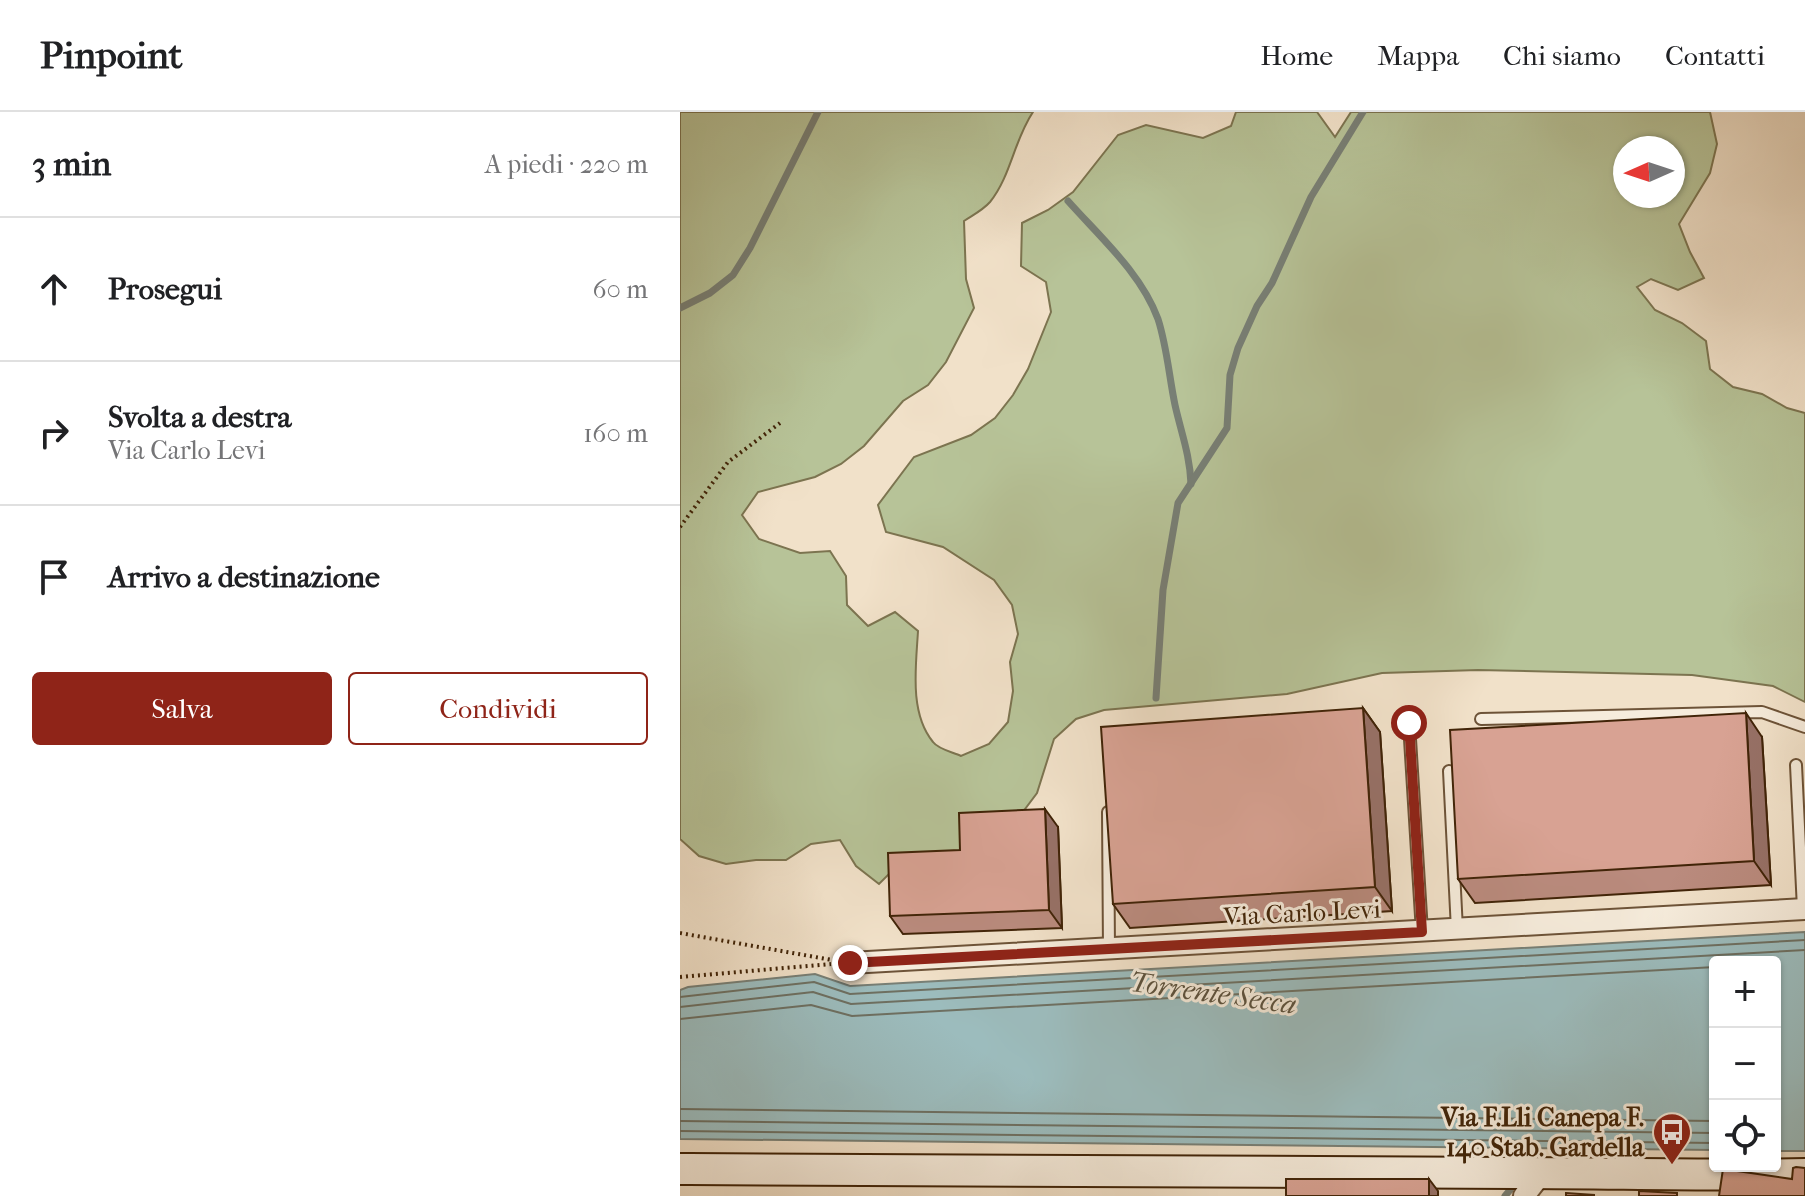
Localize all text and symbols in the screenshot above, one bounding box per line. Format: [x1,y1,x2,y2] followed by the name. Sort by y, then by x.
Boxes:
[40,33,182,78] text: Pinpoint
[1260,39,1333,72] text: Home
[1377,39,1459,72] text: Mappa
[1503,39,1621,72] text: Chi siamo
[1665,39,1765,72] text: Contatti
[1613,136,1685,208] north arrow
[32,144,111,184] text: 3 min
[485,149,648,180] text: A piedi · 220 m
[32,267,76,311] icon: ahead
[108,272,222,307] text: Prosegui
[592,274,648,305] text: 60 m
[108,400,291,435] text: Svolta a destra
[32,411,76,455] icon: right
[583,418,648,449] text: 160 m
[108,435,265,466] text: Via Carlo Levi
[32,555,76,599] icon: arrive
[108,560,380,595] text: Arrivo a destinazione
[32,672,332,745] button: Salva
[348,672,648,745] button: Condividi
[1391,705,1427,741] route start
[1222,893,1382,933] street label: Via Carlo Levi
[832,945,868,981] route end
[1709,956,1781,1172] map controls
[1709,956,1781,1028] button: +
[1128,965,1298,1021] water label: Torrente Secca
[1709,1028,1781,1100] button: −
[1709,1100,1781,1172] button: locate
[1440,1102,1645,1164] place label: Via F.Lli Canepa F. 140 Stab. Gardella
[1651,1111,1693,1166] bus stop icon: Via F.Lli Canepa F. 140 Stab. Gardella

